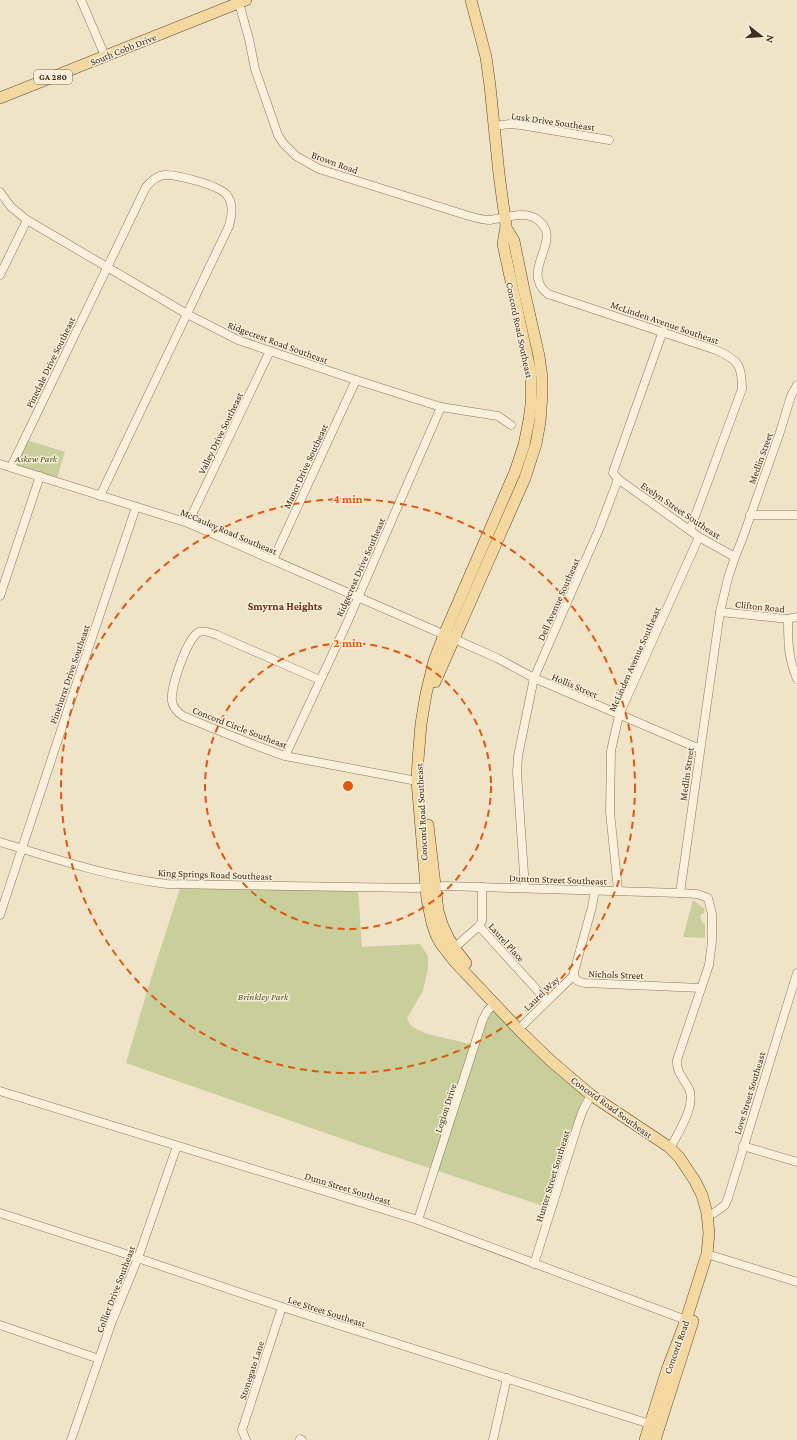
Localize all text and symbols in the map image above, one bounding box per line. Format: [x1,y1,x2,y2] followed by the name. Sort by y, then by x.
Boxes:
[741,16,781,56] north arrow
[89,31,158,68] street label: South Cobb Drive
[764,34,777,45] text: N
[34,70,72,84] road number: GA 280
[510,110,596,133] street label: Lusk Drive Southeast
[310,149,360,176] street label: Brown Road
[504,281,535,380] street label: Concord Road Southeast
[609,299,721,346] street label: McLinden Avenue Southeast
[24,314,78,409] street label: Pinedale Drive Southeast
[226,319,330,366] street label: Ridgecrest Road Southeast
[196,390,245,476] street label: Valley Drive Southeast
[281,421,330,510] street label: Manor Drive Southeast
[746,430,775,485] street label: Medlin Street
[14,453,58,464] park label: Askew Park
[639,480,723,542] street label: Evelyn Street Southeast
[333,492,363,506] text: 4 min
[179,506,279,557] street label: McCauley Road Southeast
[334,515,388,618] street label: Ridgecrest Drive Southeast
[535,556,582,642] street label: Dell Avenue Southeast
[735,598,786,615] street label: Clifton Road
[248,600,323,612] district label: Smyrna Heights
[606,604,663,713] street label: McLinden Avenue Southeast
[47,622,92,725] street label: Pinehurst Drive Southeast
[334,636,363,650] text: 2 min
[550,671,600,700] street label: Hollis Street
[191,704,289,751] street label: Concord Circle Southeast
[677,746,696,802] street label: Medlin Street
[413,762,430,861] street label: Concord Road Southeast
[341,779,355,793] centre of rings
[158,867,273,882] street label: King Springs Road Southeast
[509,872,608,887] street label: Dunton Street Southeast
[487,921,527,964] street label: Laurel Place
[588,968,645,981] street label: Nichols Street
[521,973,562,1013] street label: Laurel Way
[238,991,289,1002] park label: Brinkley Park
[732,1050,767,1136] street label: Love Street Southeast
[569,1074,655,1141] street label: Concord Road Southeast
[432,1082,459,1134] street label: Legion Drive
[533,1128,572,1223] street label: Hunter Street Southeast
[303,1170,393,1207] street label: Dunn Street Southeast
[94,1244,137,1334] street label: Collier Drive Southeast
[287,1294,368,1329] street label: Lee Street Southeast
[662,1318,691,1375] street label: Concord Road
[237,1339,266,1401] street label: Stonegate Lane

